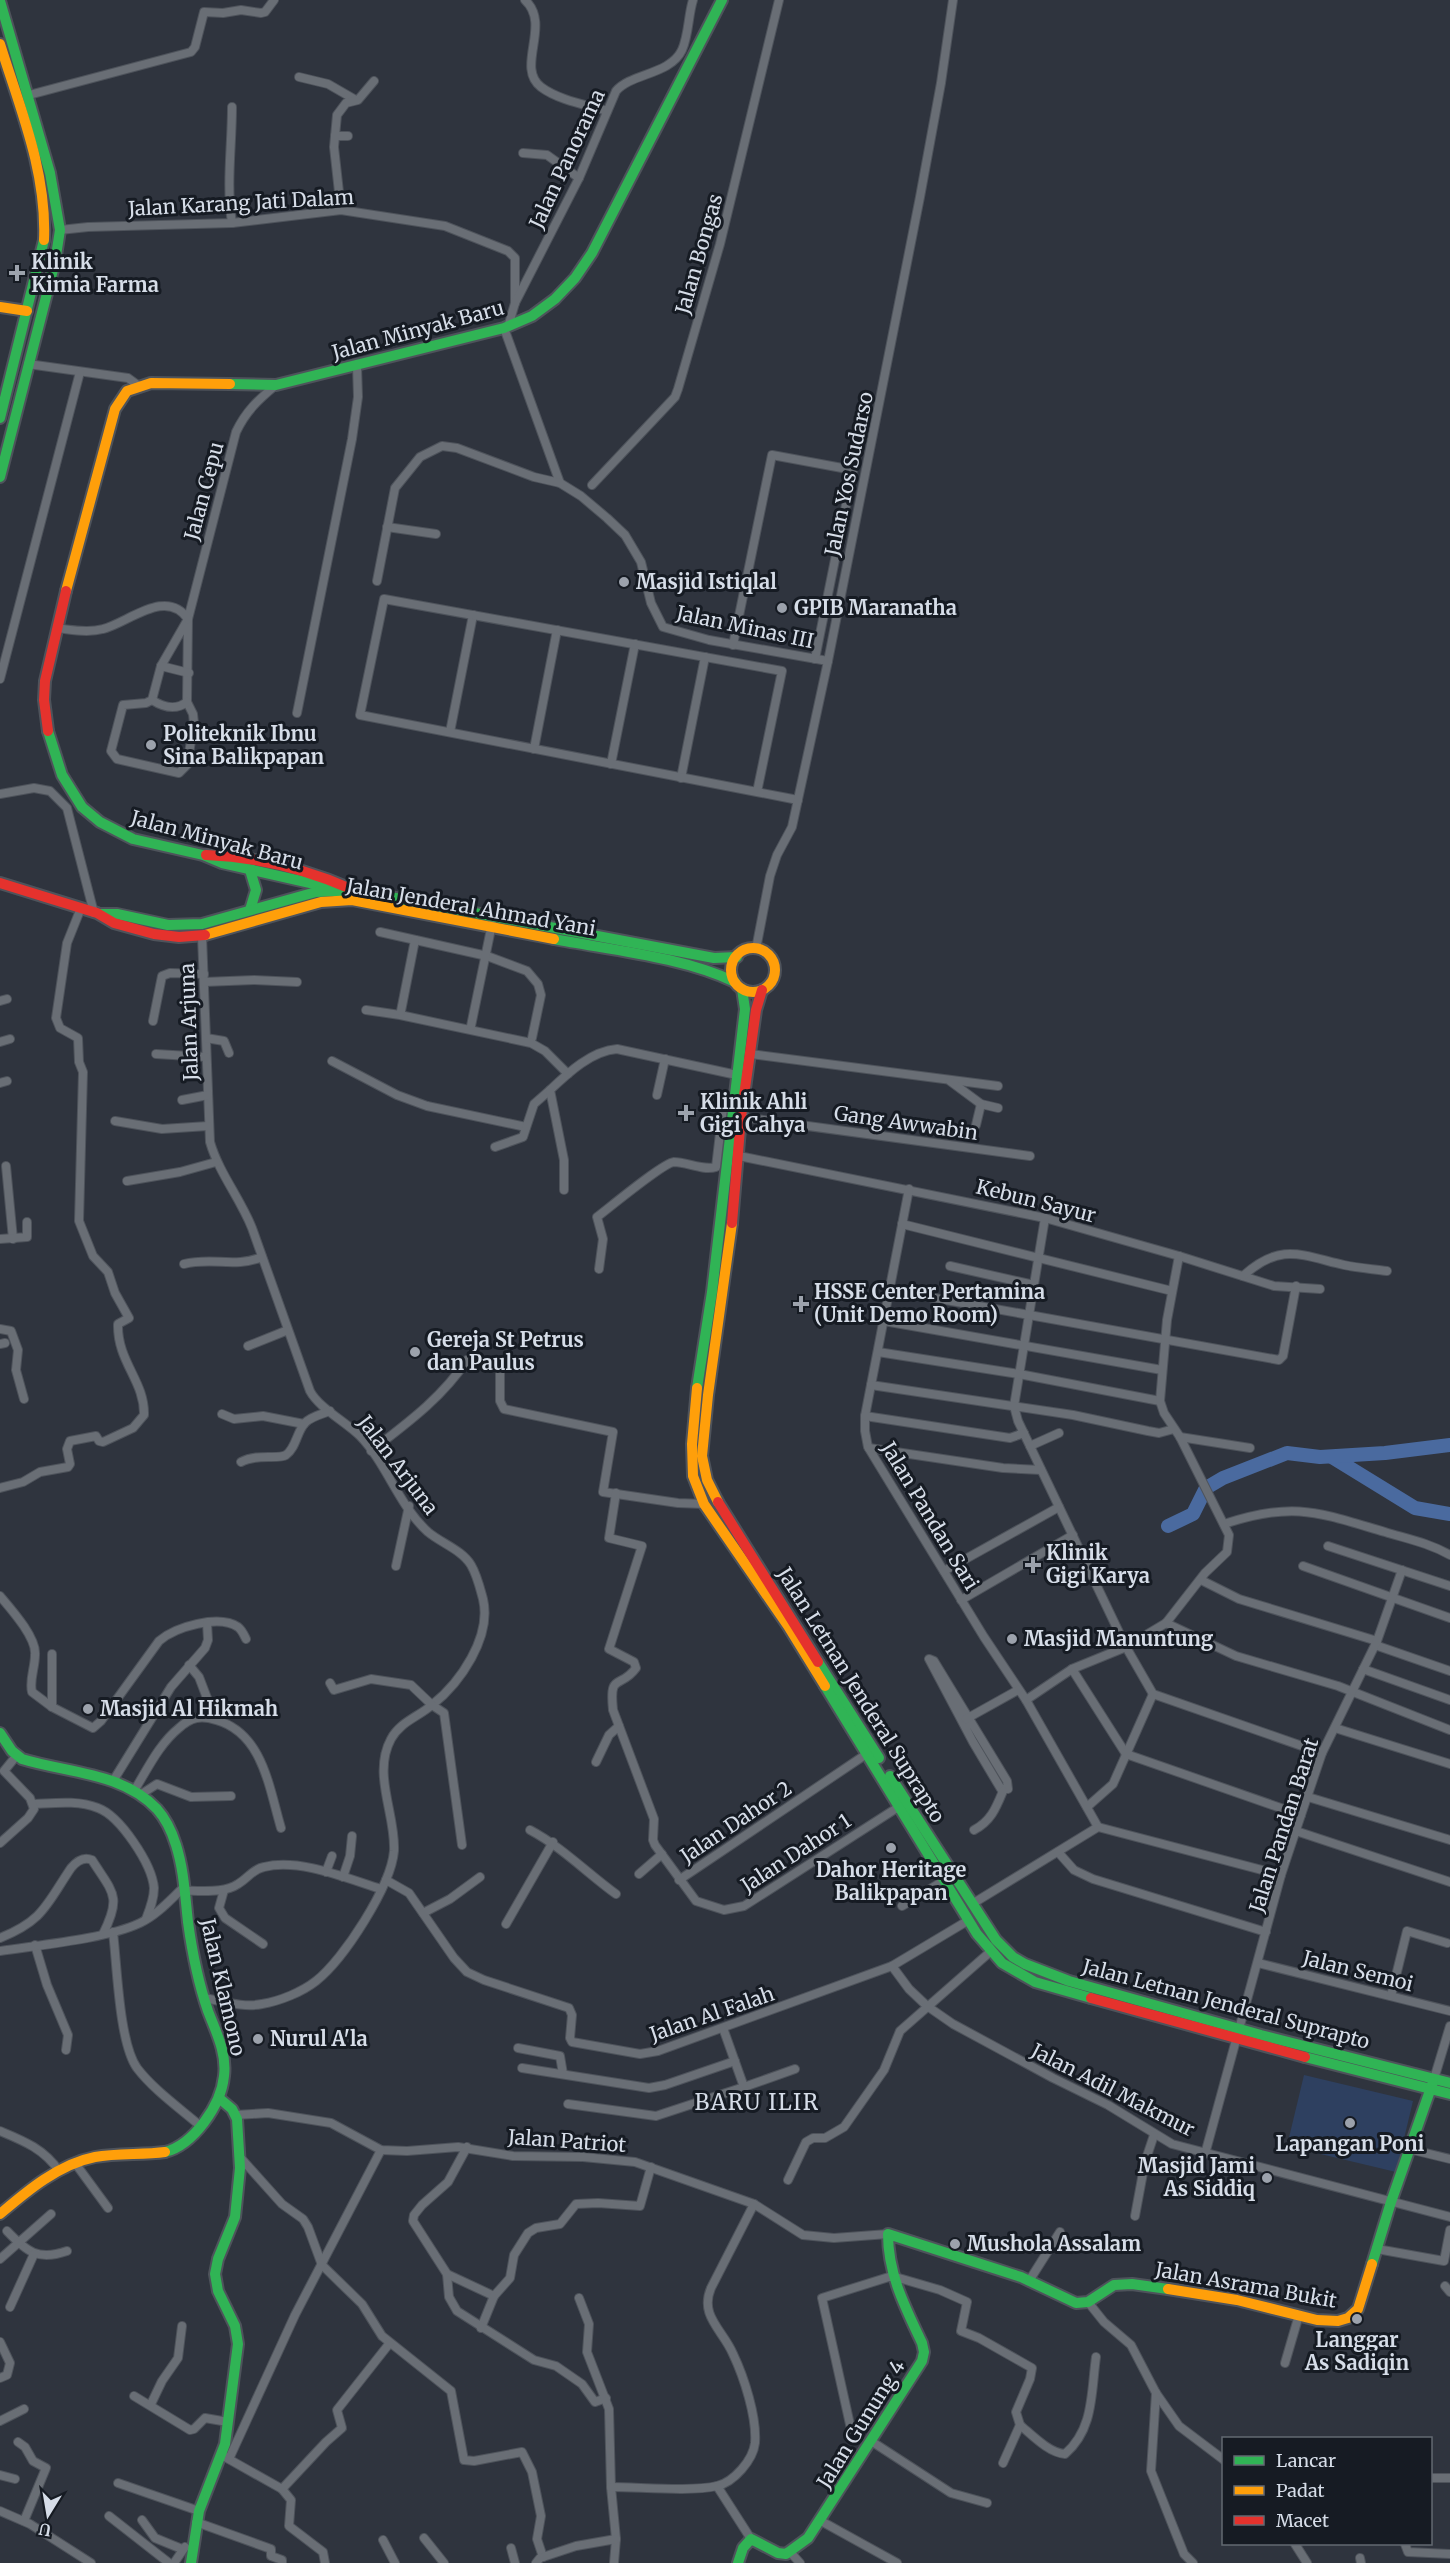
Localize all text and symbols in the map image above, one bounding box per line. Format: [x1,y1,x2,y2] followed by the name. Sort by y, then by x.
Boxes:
[523,85,610,233] street label: Jalan Panorama
[126,184,355,221] street label: Jalan Karang Jati Dalam
[669,191,728,318] street label: Jalan Bongas
[31,249,159,297] place label: Klinik Kimia Farma
[8,264,26,282] marker: Klinik Kimia Farma
[328,294,507,365] street label: Jalan Minyak Baru
[819,389,878,559] street label: Jalan Yos Sudarso
[178,439,229,544] street label: Jalan Cepu
[636,569,777,594] place label: Masjid Istiqlal
[617,575,631,589] marker: Masjid Istiqlal
[794,595,957,620] place label: GPIB Maranatha
[673,600,816,653] street label: Jalan Minas III
[775,601,789,615] marker: GPIB Maranatha
[163,721,324,769] place label: Politeknik Ibnu Sina Balikpapan
[144,738,158,752] marker: Politeknik Ibnu Sina Balikpapan
[127,804,306,875] street label: Jalan Minyak Baru
[343,872,598,941] street label: Jalan Jenderal Ahmad Yani
[174,962,203,1082] street label: Jalan Arjuna
[700,1089,808,1137] place label: Klinik Ahli Gigi Cahya
[833,1100,980,1145] street label: Gang Awwabin
[677,1104,695,1122] marker: Klinik Ahli Gigi Cahya
[974,1174,1099,1227] street label: Kebun Sayur
[814,1279,1045,1327] place label: HSSE Center Pertamina (Unit Demo Room)
[792,1295,810,1313] marker: HSSE Center Pertamina (Unit Demo Room)
[427,1327,584,1375] place label: Gereja St Petrus dan Paulus
[408,1345,422,1359] marker: Gereja St Petrus dan Paulus
[352,1409,444,1520] street label: Jalan Arjuna
[876,1436,985,1594] street label: Jalan Pandan Sari
[1046,1540,1150,1588] place label: Klinik Gigi Karya
[1024,1556,1042,1574] marker: Klinik Gigi Karya
[772,1562,951,1827] street label: Jalan Letnan Jenderal Suprapto
[1024,1626,1214,1651] place label: Masjid Manuntung
[1005,1632,1019,1646] marker: Masjid Manuntung
[100,1696,279,1721] place label: Masjid Al Hikmah
[81,1702,95,1716] marker: Masjid Al Hikmah
[1243,1734,1324,1916] street label: Jalan Pandan Barat
[675,1775,796,1869] street label: Jalan Dahor 2
[735,1808,855,1898] street label: Jalan Dahor 1
[884,1841,898,1855] marker: Dahor Heritage Balikpapan
[816,1857,967,1905] place label: Dahor Heritage Balikpapan
[195,1915,252,2058] street label: Jalan Klamono
[1299,1944,1416,1996] street label: Jalan Semoi
[1079,1953,1373,2054] street label: Jalan Letnan Jenderal Suprapto
[645,1981,777,2047] street label: Jalan Al Falah
[270,2026,368,2051] place label: Nurul A'la
[251,2032,265,2046] marker: Nurul A'la
[1026,2037,1199,2142] street label: Jalan Adil Makmur
[694,2088,820,2116] district label: BARU ILIR
[1343,2116,1357,2130] marker: Lapangan Poni
[506,2124,627,2157] street label: Jalan Patriot
[1276,2131,1425,2156] place label: Lapangan Poni
[1138,2153,1256,2201] place label: Masjid Jami As Siddiq
[1260,2171,1274,2185] marker: Masjid Jami As Siddiq
[967,2231,1141,2256] place label: Mushola Assalam
[948,2237,962,2251] marker: Mushola Assalam
[1152,2256,1339,2313] street label: Jalan Asrama Bukit
[1350,2312,1364,2326] marker: Langgar As Sadiqin
[1304,2327,1410,2375] place label: Langgar As Sadiqin
[811,2355,910,2494] street label: Jalan Gunung 4
[1222,2437,1432,2545] legend
[1276,2449,1336,2472] text: Lancar
[1276,2479,1325,2502] text: Padat
[18,2485,78,2545] north arrow
[1276,2509,1329,2532] text: Macet
[37,2519,53,2541] text: U

